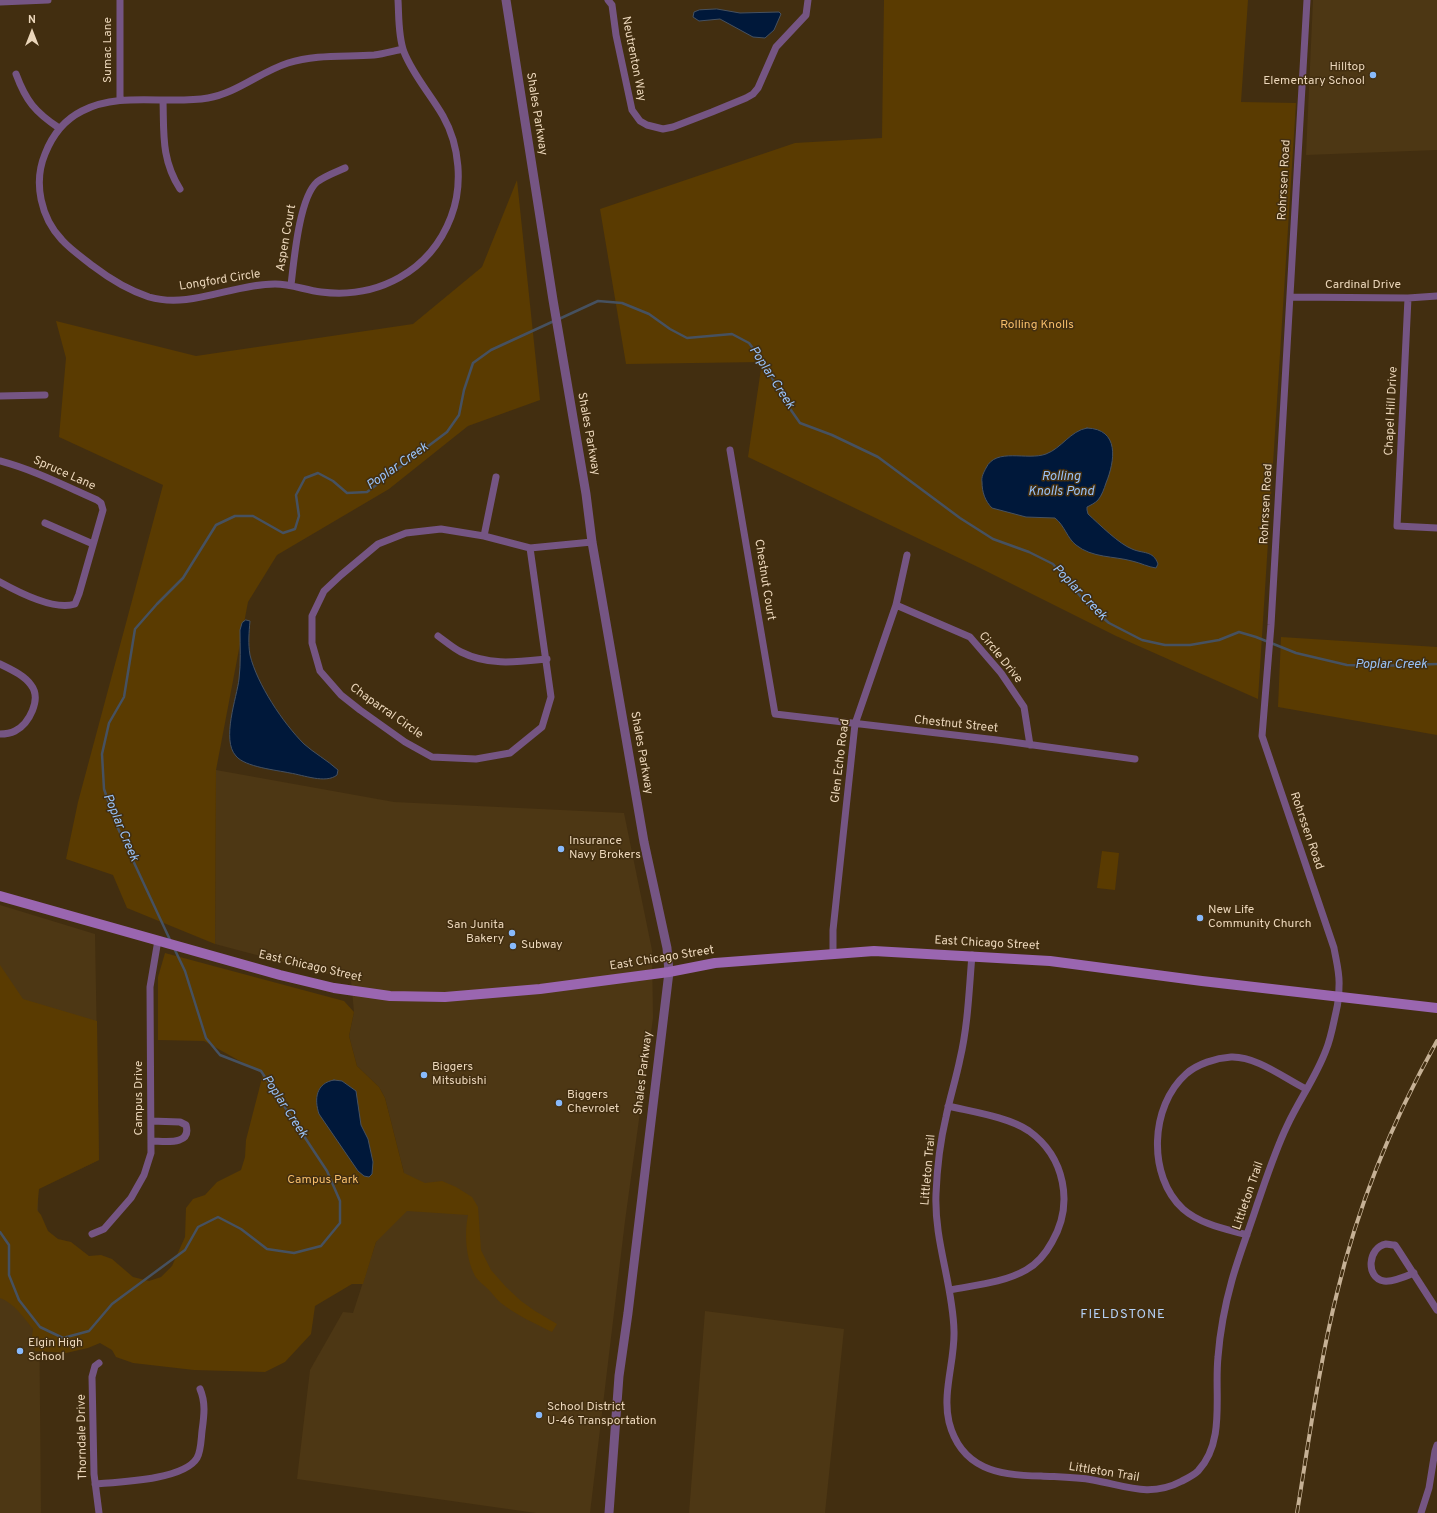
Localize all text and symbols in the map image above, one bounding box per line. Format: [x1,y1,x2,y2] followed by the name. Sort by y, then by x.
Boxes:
[12,12,52,52] north arrow
[28,13,36,27] text: N
[618,15,648,103] street label: Neutrenton Way
[102,17,116,83] street label: Sumac Lane
[1263,61,1365,89] place label: Hilltop Elementary School
[1368,70,1378,80] marker: Hilltop Elementary School
[522,71,550,157] street label: Shales Parkway
[1276,139,1294,221] street label: Rohrssen Road
[274,203,300,273] street label: Aspen Court
[178,267,262,295] street label: Longford Circle
[1325,279,1401,293] street label: Cardinal Drive
[1000,319,1074,333] park label: Rolling Knolls
[745,344,797,412] water label: Poplar Creek
[1382,366,1402,456] street label: Chapel Hill Drive
[574,391,602,477] street label: Shales Parkway
[364,440,432,494] water label: Poplar Creek
[30,454,98,494] street label: Spruce Lane
[1258,463,1276,545] street label: Rohrssen Road
[1028,469,1094,500] water label: Rolling Knolls Pond
[750,538,778,622] street label: Chestnut Court
[1048,562,1110,624] water label: Poplar Creek
[975,629,1025,687] street label: Circle Drive
[1355,657,1427,673] water label: Poplar Creek
[346,681,426,743] street label: Chaparral Circle
[627,710,655,796] street label: Shales Parkway
[913,713,999,737] street label: Chestnut Street
[829,718,853,804] street label: Glen Echo Road
[1286,790,1326,872] street label: Rohrssen Road
[99,792,141,864] water label: Poplar Creek
[569,835,641,863] place label: Insurance Navy Brokers
[556,844,566,854] marker: Insurance Navy Brokers
[1208,904,1312,932] place label: New Life Community Church
[1195,913,1205,923] marker: New Life Community Church
[447,919,504,947] place label: San Junita Bakery
[507,928,517,938] marker: San Junita Bakery
[934,934,1040,954] street label: East Chicago Street
[521,939,563,953] place label: Subway
[508,941,518,951] marker: Subway
[609,944,715,974] street label: East Chicago Street
[257,948,363,986] street label: East Chicago Street
[632,1030,656,1116] street label: Shales Parkway
[133,1061,147,1135] street label: Campus Drive
[432,1061,487,1089] place label: Biggers Mitsubishi
[419,1070,429,1080] marker: Biggers Mitsubishi
[258,1073,310,1141] water label: Poplar Creek
[567,1089,619,1117] place label: Biggers Chevrolet
[554,1098,564,1108] marker: Biggers Chevrolet
[919,1134,939,1206] street label: Littleton Trail
[1231,1160,1267,1232] street label: Littleton Trail
[287,1174,359,1188] park label: Campus Park
[1080,1307,1166,1323] district label: FIELDSTONE
[28,1337,83,1365] place label: Elgin High School
[15,1346,25,1356] marker: Elgin High School
[75,1394,91,1480] street label: Thorndale Drive
[547,1401,656,1429] place label: School District U-46 Transportation
[534,1410,544,1420] marker: School District U-46 Transportation
[1068,1460,1140,1486] street label: Littleton Trail

